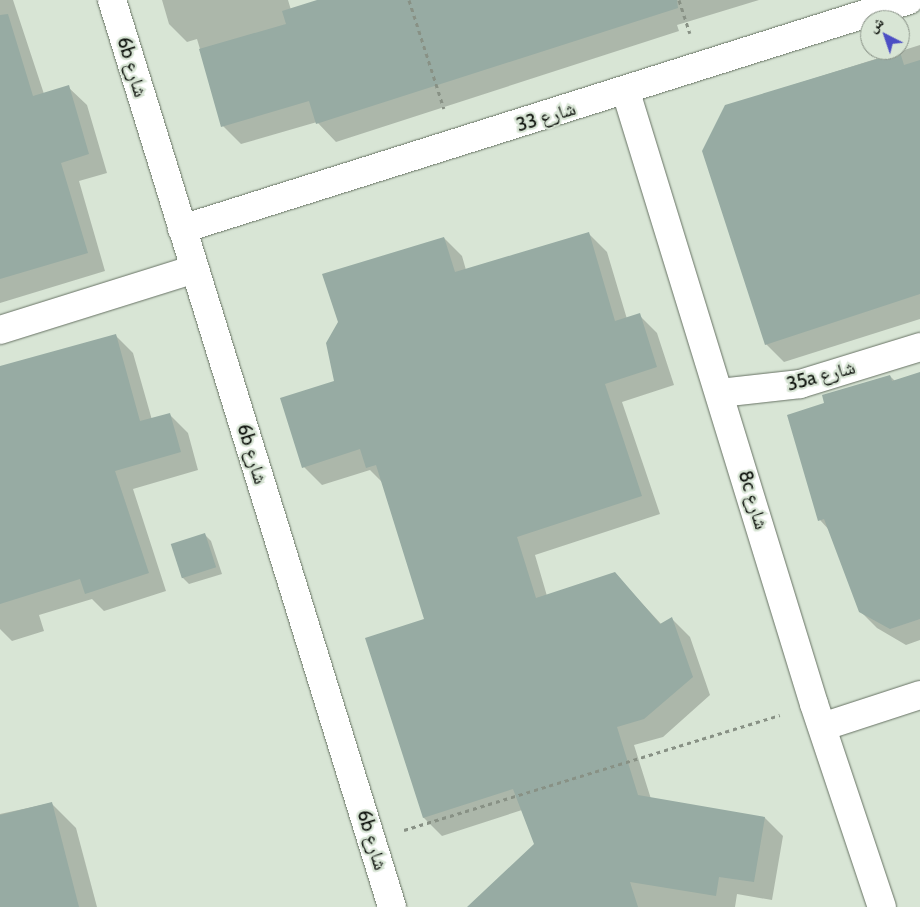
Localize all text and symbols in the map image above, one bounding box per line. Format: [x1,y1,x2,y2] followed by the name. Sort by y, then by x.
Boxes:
[860,10,910,60] north arrow
[864,13,887,36] text: ش
[112,34,152,100] street label: 6b شارع
[514,97,578,137] street label: شارع 33
[784,356,858,396] street label: 35a شارع
[232,421,272,487] street label: 6b شارع
[733,468,773,532] street label: 8c شارع
[352,807,392,873] street label: 6b شارع

